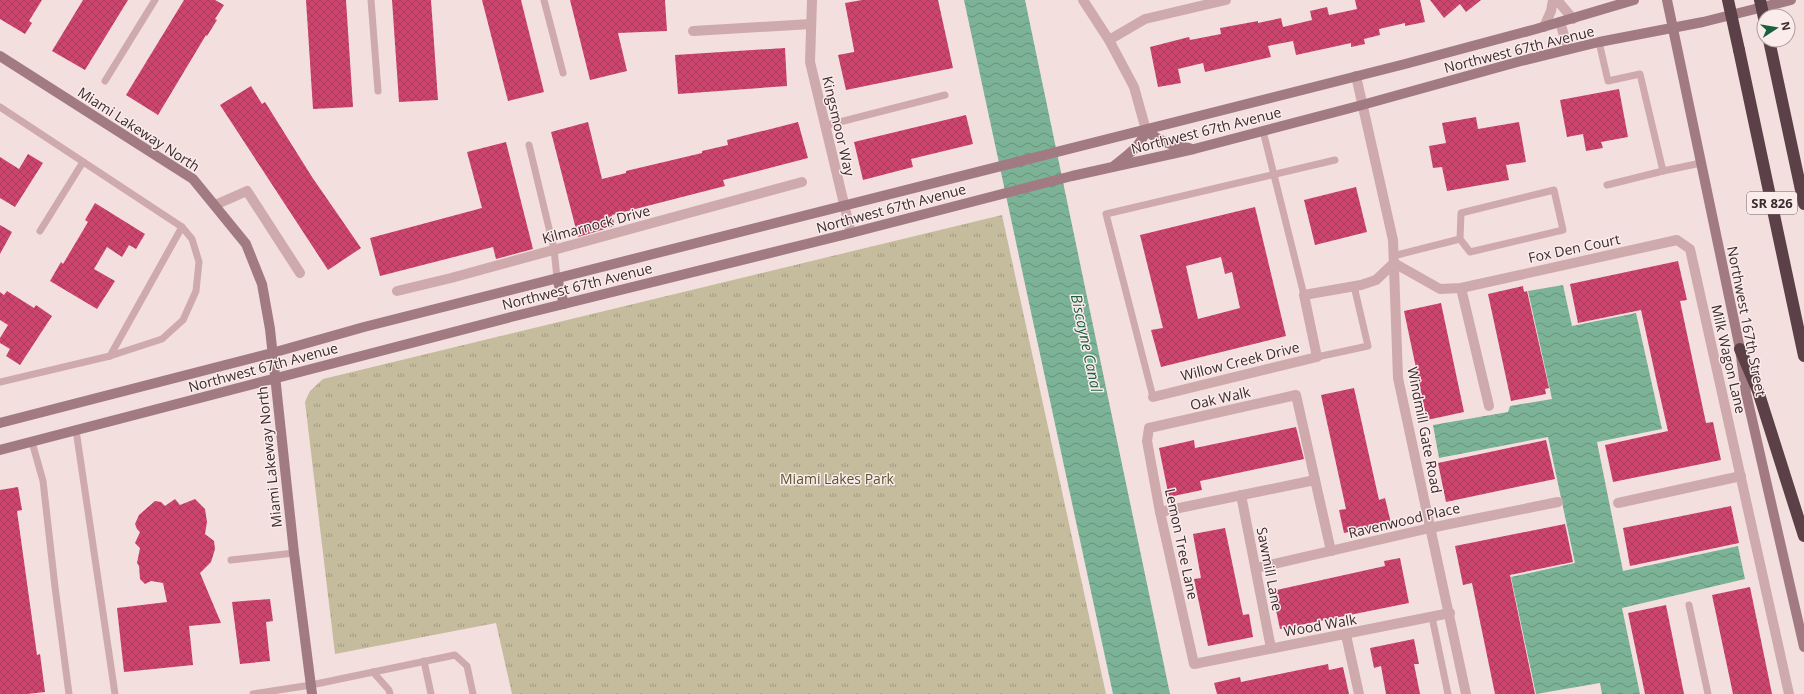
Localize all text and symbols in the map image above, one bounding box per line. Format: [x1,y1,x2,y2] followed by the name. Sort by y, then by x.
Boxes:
[1756,8,1796,48] north arrow
[1778,20,1795,32] text: N
[1442,21,1596,77] street label: Northwest 67th Avenue
[818,74,860,179] street label: Kingsmoor Way
[74,82,204,176] street label: Miami Lakeway North
[1129,102,1283,158] street label: Northwest 67th Avenue
[814,179,968,237] street label: Northwest 67th Avenue
[1747,192,1797,214] road number: SR 826
[540,200,652,248] street label: Kilmarnock Drive
[1526,229,1622,267] street label: Fox Den Court
[1723,244,1771,398] street label: Northwest 167th Street
[500,258,654,314] street label: Northwest 67th Avenue
[1067,292,1107,395] water label: Biscayne Canal
[1707,303,1751,415] street label: Milk Wagon Lane
[1179,337,1302,385] street label: Willow Creek Drive
[186,338,340,396] street label: Northwest 67th Avenue
[1403,365,1447,495] street label: Windmill Gate Road
[1188,382,1253,414] street label: Oak Walk
[252,385,286,529] street label: Miami Lakeway North
[780,469,895,488] park label: Miami Lakes Park
[1161,487,1203,601] street label: Lemon Tree Lane
[1346,498,1462,542] street label: Ravenwood Place
[1253,525,1287,613] street label: Sawmill Lane
[1282,609,1359,641] street label: Wood Walk

